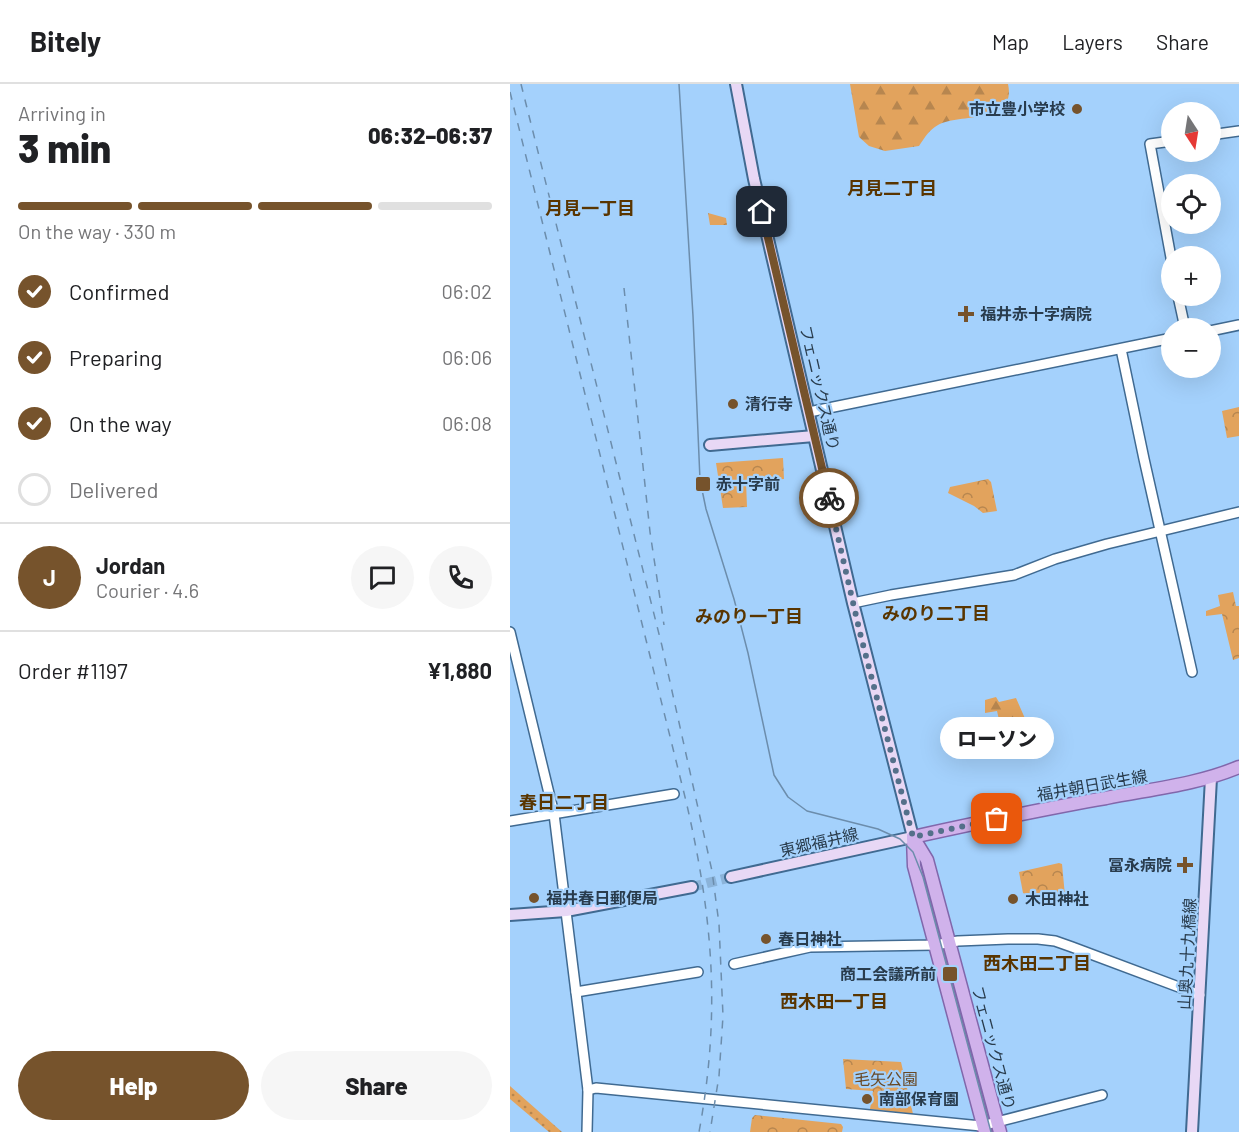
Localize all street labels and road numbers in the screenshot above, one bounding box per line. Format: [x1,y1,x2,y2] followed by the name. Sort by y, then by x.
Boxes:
[797,324,844,452] street label: フェニックス通り
[1035,765,1149,804] street label: 福井朝日武生線
[778,823,860,860] street label: 東郷福井線
[1174,898,1199,1010] street label: 山奥九十九橋線
[969,984,1020,1112] street label: フェニックス通り

